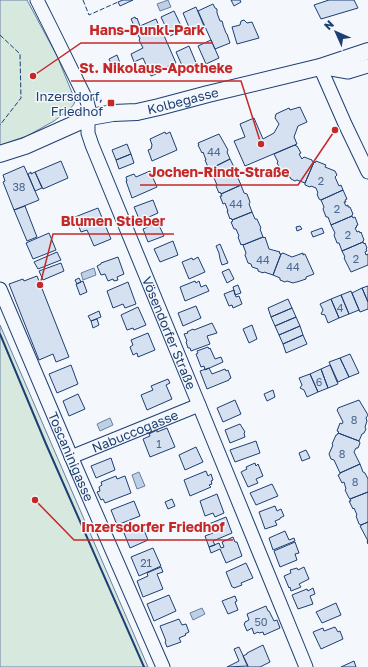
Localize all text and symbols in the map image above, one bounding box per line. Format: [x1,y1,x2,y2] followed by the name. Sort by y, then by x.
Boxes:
[316,12,356,52] north arrow
[81,17,213,43] callout: Hans-Dunkl-Park
[321,17,336,32] text: N
[89,21,205,38] text: Hans-Dunkl-Park
[71,55,241,81] callout: St. Nikolaus-Apotheke
[79,59,233,76] text: St. Nikolaus-Apotheke
[146,84,220,117] street label: Kolbegasse
[36,88,103,119] place label: Inzersdorf, Friedhof
[106,98,116,108] marker: Inzersdorf, Friedhof
[207,145,221,158] house number: 44
[140,159,298,185] callout: Jochen-Rindt-Straße
[148,163,290,180] text: Jochen-Rindt-Straße
[318,174,324,187] house number: 2
[12,180,26,193] house number: 38
[229,197,243,210] house number: 44
[334,202,340,215] house number: 2
[53,208,174,234] callout: Blumen Stieber
[61,212,166,229] text: Blumen Stieber
[345,228,351,241] house number: 2
[353,252,359,265] house number: 2
[256,253,270,266] house number: 44
[286,260,300,273] house number: 44
[139,274,200,392] street label: Vösendorfer Straße
[337,301,344,314] house number: 4
[316,375,323,388] house number: 6
[89,406,180,456] street label: Nabuccogasse
[45,409,98,504] street label: Toscaninigasse
[351,413,358,426] house number: 8
[156,437,162,450] house number: 1
[339,447,346,460] house number: 8
[352,475,359,488] house number: 8
[74,514,233,540] callout: Inzersdorfer Friedhof
[81,518,226,535] text: Inzersdorfer Friedhof
[140,556,152,569] house number: 21
[254,615,268,628] house number: 50

